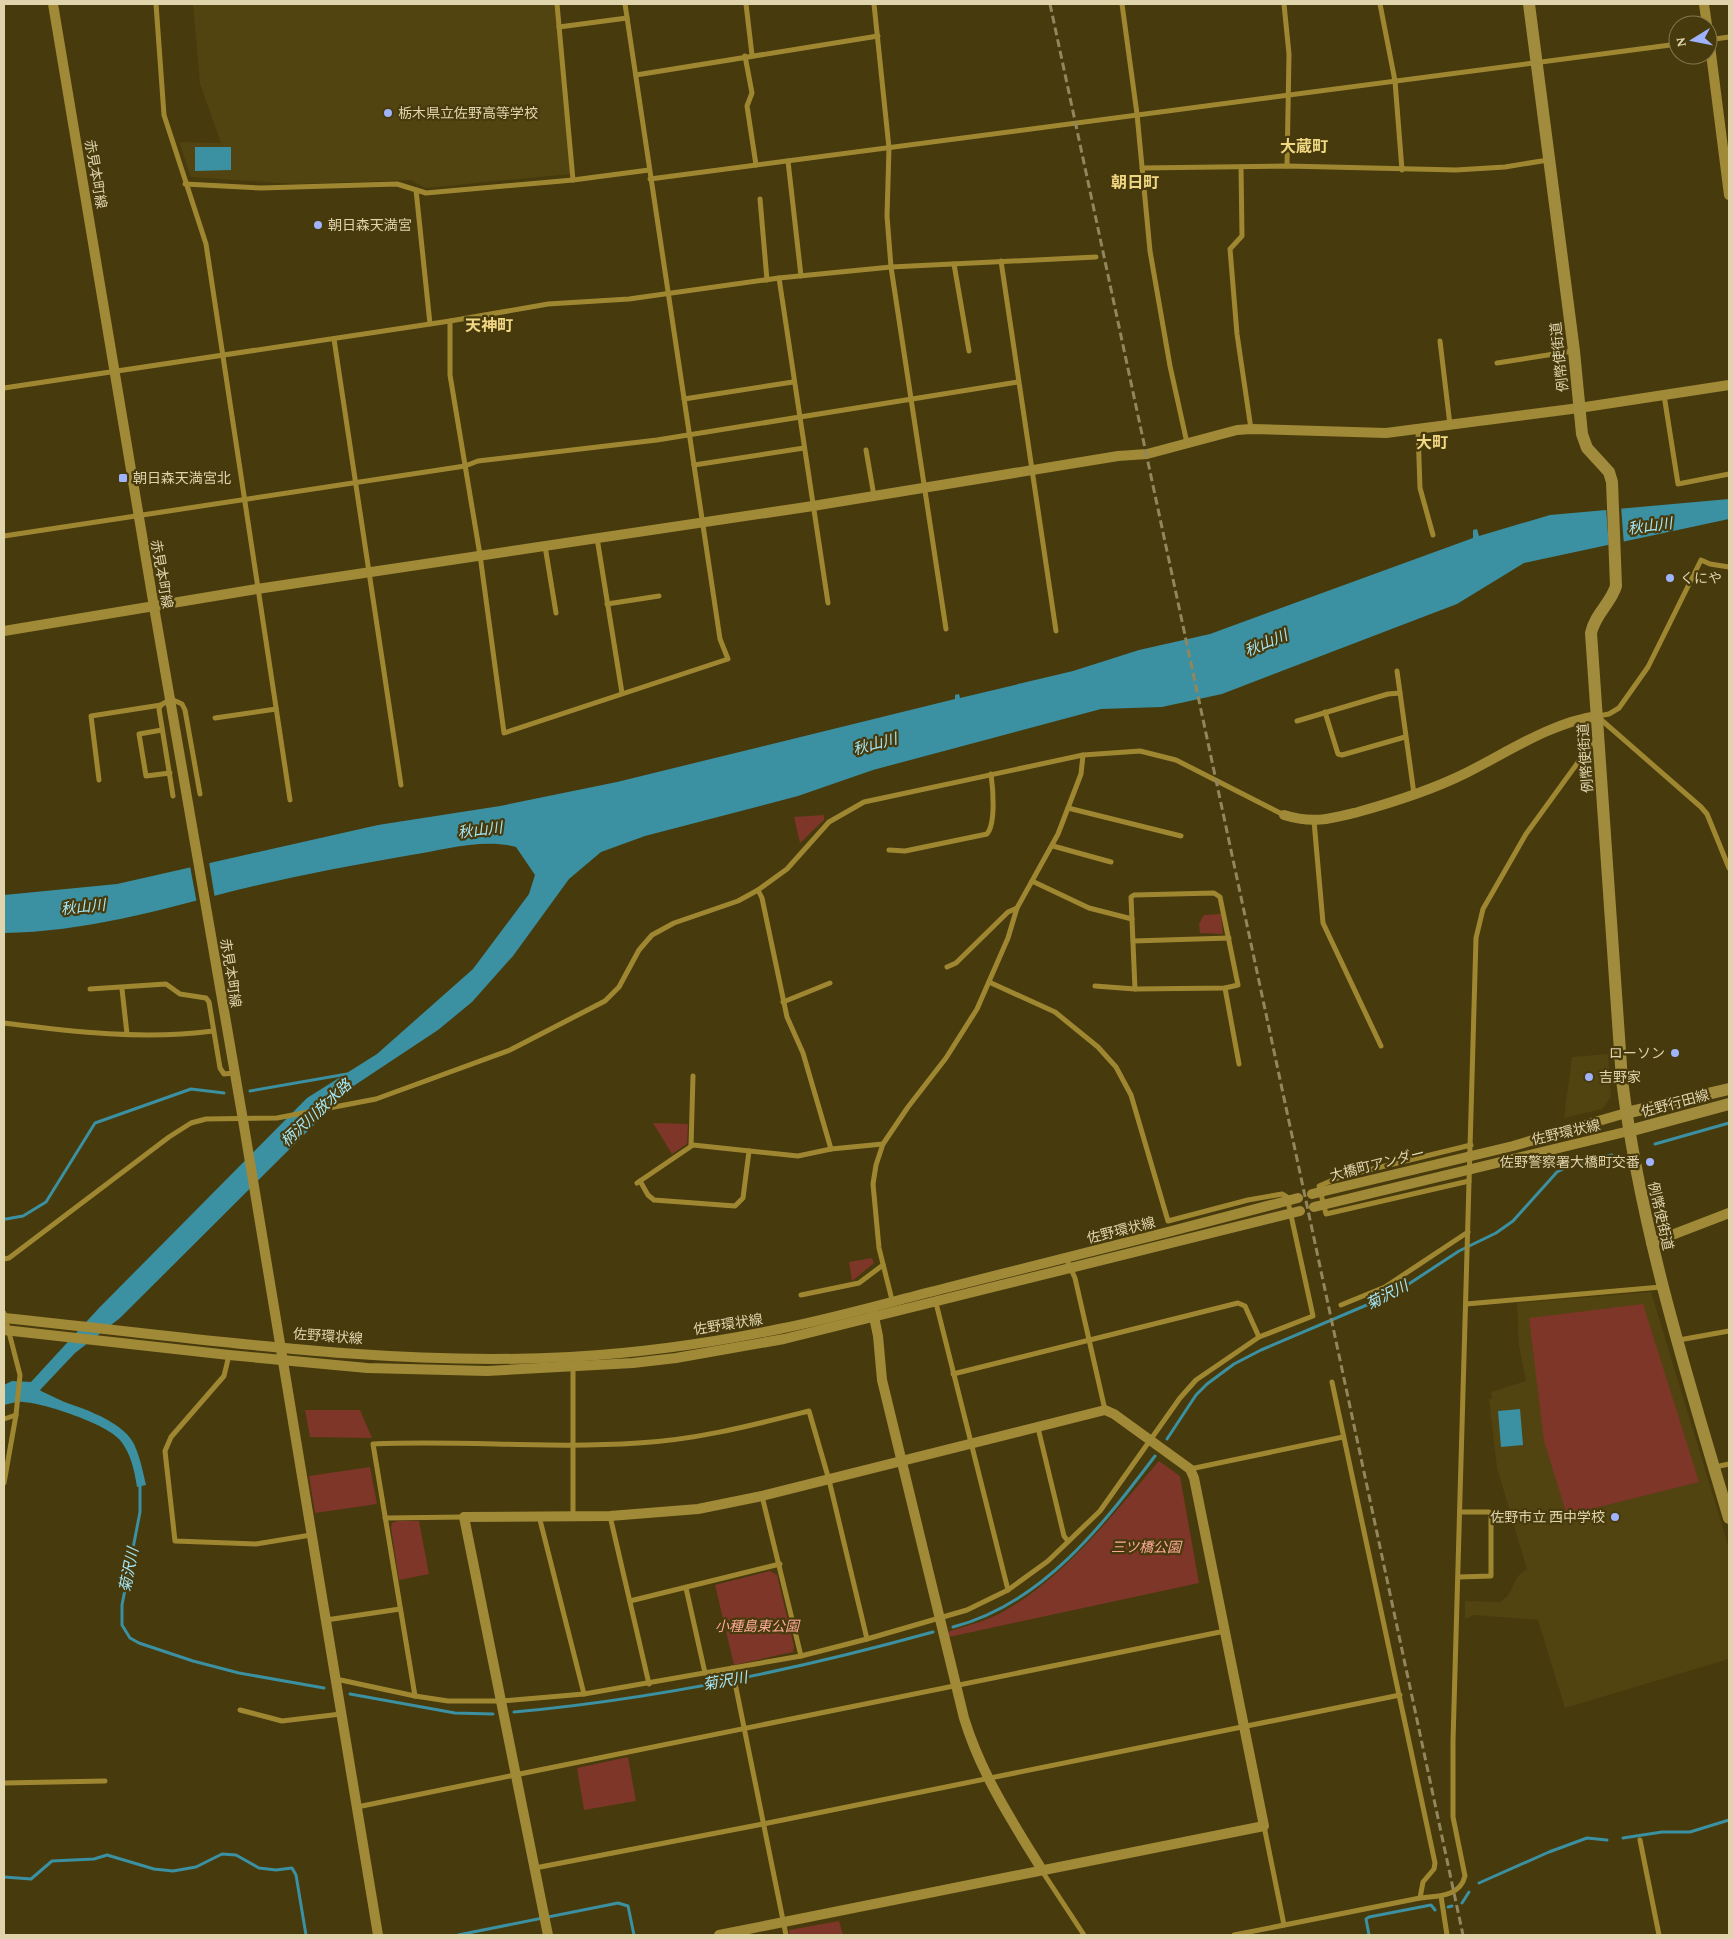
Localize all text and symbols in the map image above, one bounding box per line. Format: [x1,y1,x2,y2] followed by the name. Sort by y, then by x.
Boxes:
[1668,15,1718,65] north arrow
[1671,36,1689,48] text: N
[398,105,538,121] place label: 栃木県立佐野高等学校
[382,107,394,119] marker: 栃木県立佐野高等学校
[82,138,110,210] street label: 赤見本町線
[1280,138,1328,155] district label: 大蔵町
[1111,174,1159,191] district label: 朝日町
[328,217,412,233] place label: 朝日森天満宮
[312,219,324,231] marker: 朝日森天満宮
[465,316,513,334] district label: 天神町
[1547,321,1571,393] street label: 例幣使街道
[1416,434,1448,451] district label: 大町
[133,470,231,486] place label: 朝日森天満宮北
[117,472,129,484] marker: 朝日森天満宮北
[1627,515,1675,537] water label: 秋山川
[148,538,176,610] street label: 赤見本町線
[1680,570,1722,586] place label: くにや
[1664,572,1676,584] marker: くにや
[1242,626,1292,659] water label: 秋山川
[1575,723,1595,793] street label: 例幣使街道
[851,730,901,758] water label: 秋山川
[457,819,505,841] water label: 秋山川
[60,896,108,917] water label: 秋山川
[218,937,244,1009] street label: 赤見本町線
[1609,1045,1665,1061] place label: ローソン
[1669,1047,1681,1059] marker: ローソン
[1599,1069,1641,1085] place label: 吉野家
[1583,1071,1595,1083] marker: 吉野家
[278,1075,356,1150] water label: 柄沢川放水路
[1639,1086,1711,1120] street label: 佐野行田線
[1530,1116,1602,1148] street label: 佐野環状線
[1328,1144,1426,1184] street label: 大橋町アンダー
[1500,1154,1640,1170] place label: 佐野警察署大橋町交番
[1644,1156,1656,1168] marker: 佐野警察署大橋町交番
[1645,1180,1677,1252] street label: 例幣使街道
[1085,1214,1157,1246] street label: 佐野環状線
[1363,1277,1412,1312] water label: 菊沢川
[692,1311,764,1337] street label: 佐野環状線
[293,1326,363,1346] street label: 佐野環状線
[1490,1509,1605,1525] place label: 佐野市立 西中学校
[1609,1511,1621,1523] marker: 佐野市立 西中学校
[1111,1539,1183,1555] park label: 三ツ橋公園
[117,1544,142,1594] water label: 菊沢川
[715,1618,801,1634] park label: 小種島東公園
[701,1669,751,1693] water label: 菊沢川

